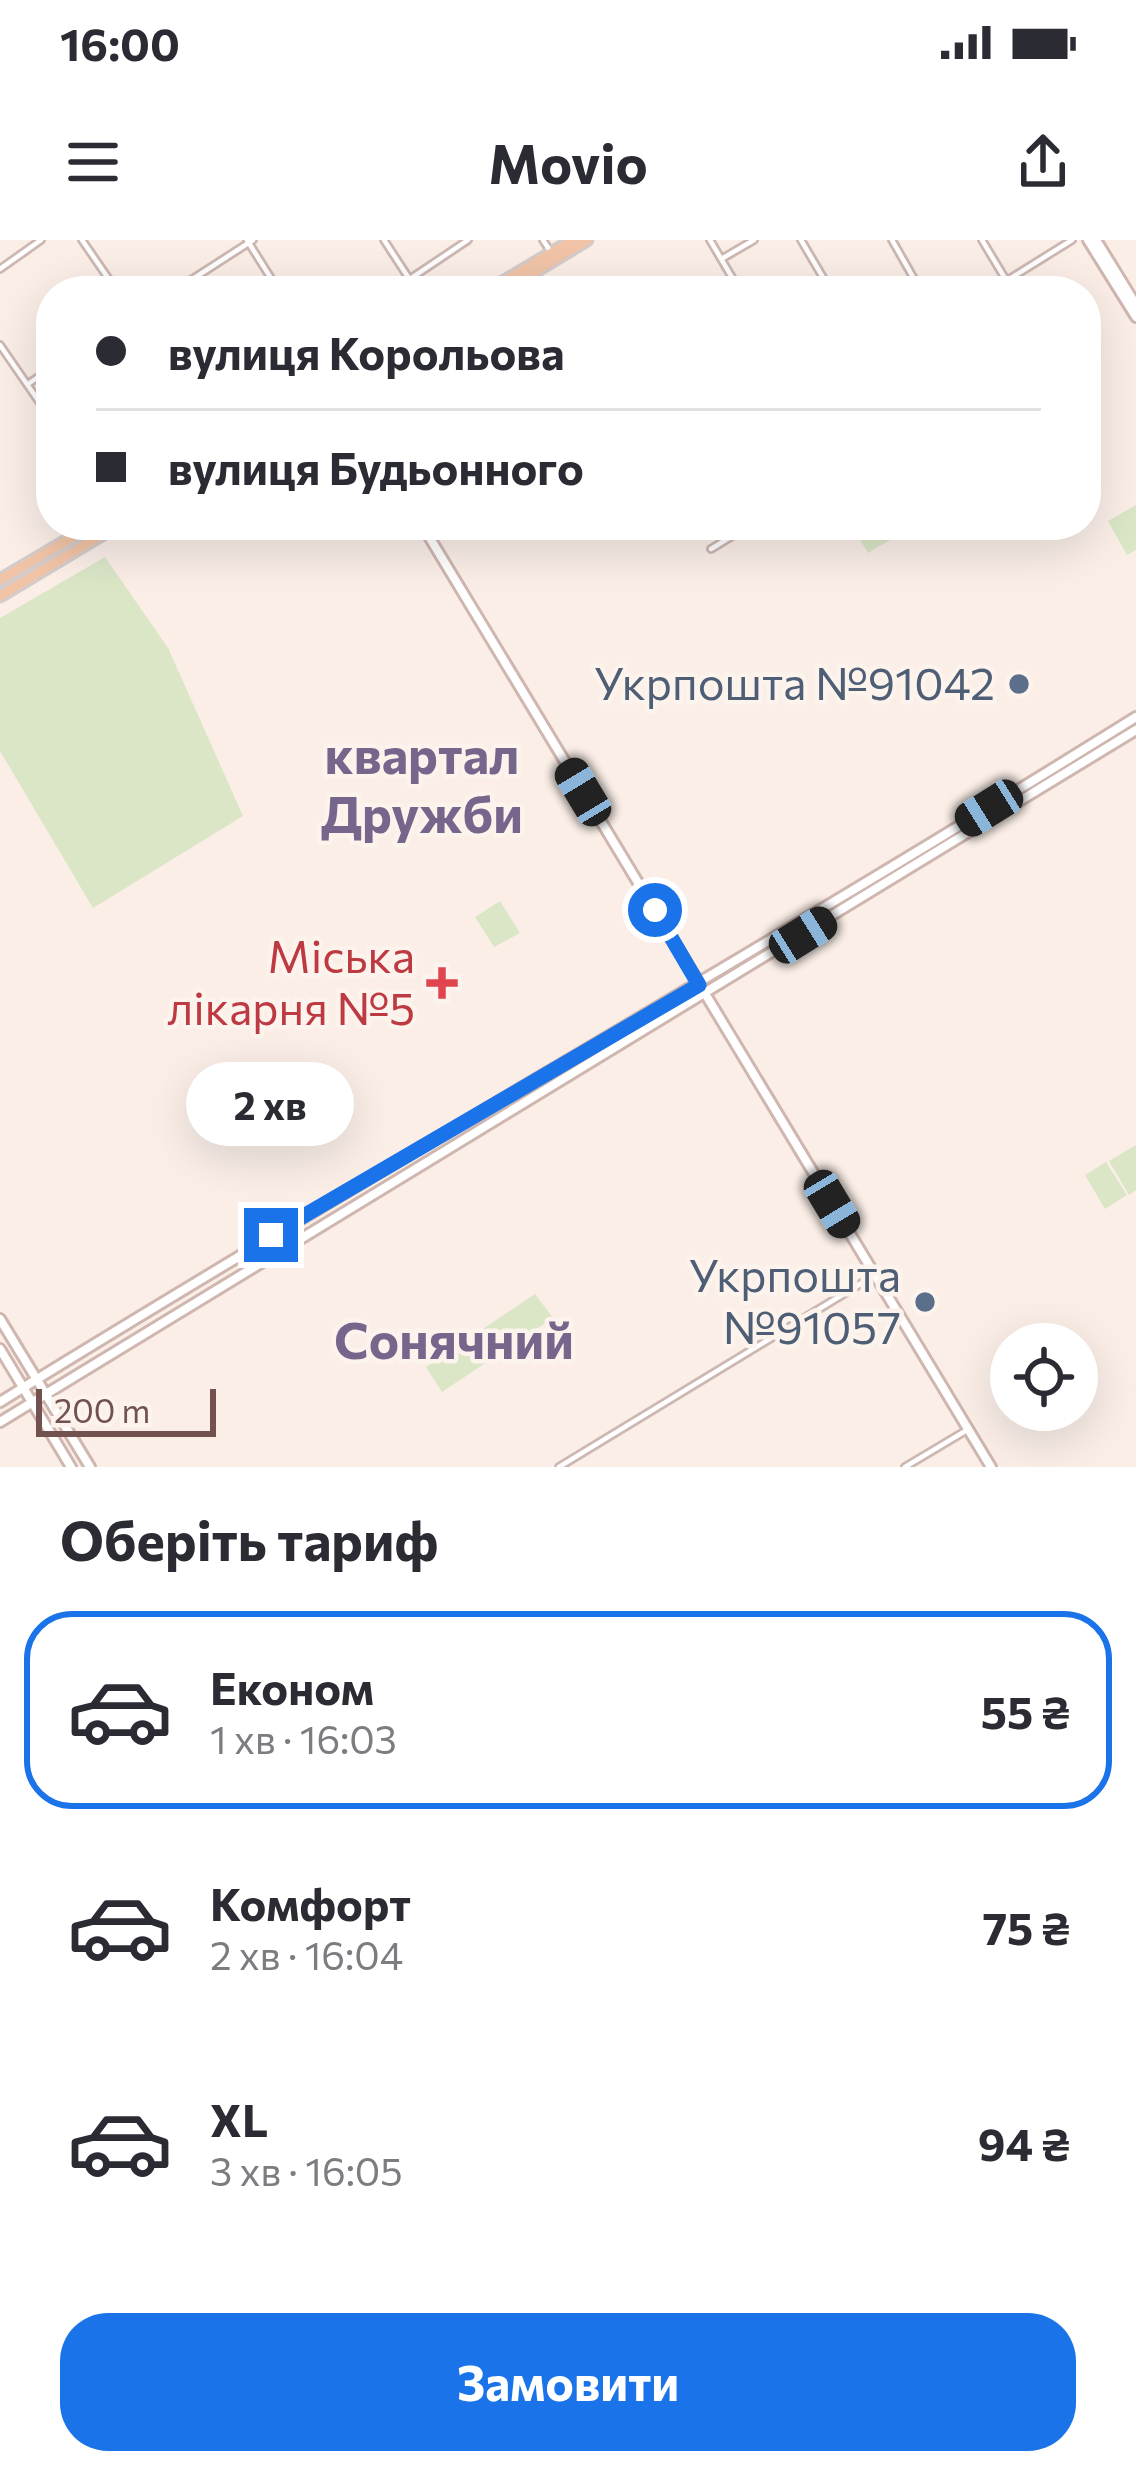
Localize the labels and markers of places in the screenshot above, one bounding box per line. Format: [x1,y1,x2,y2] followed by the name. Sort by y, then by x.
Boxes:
[594,654,995,709] place label: Укрпошта №91042
[1006,671,1032,697] marker: Укрпошта №91042
[167,927,415,1034] place label: Міська лікарня №5
[426,967,458,999] marker: Міська лікарня №5
[689,1246,901,1353] place label: Укрпошта №91057
[912,1289,938,1315] marker: Укрпошта №91057

